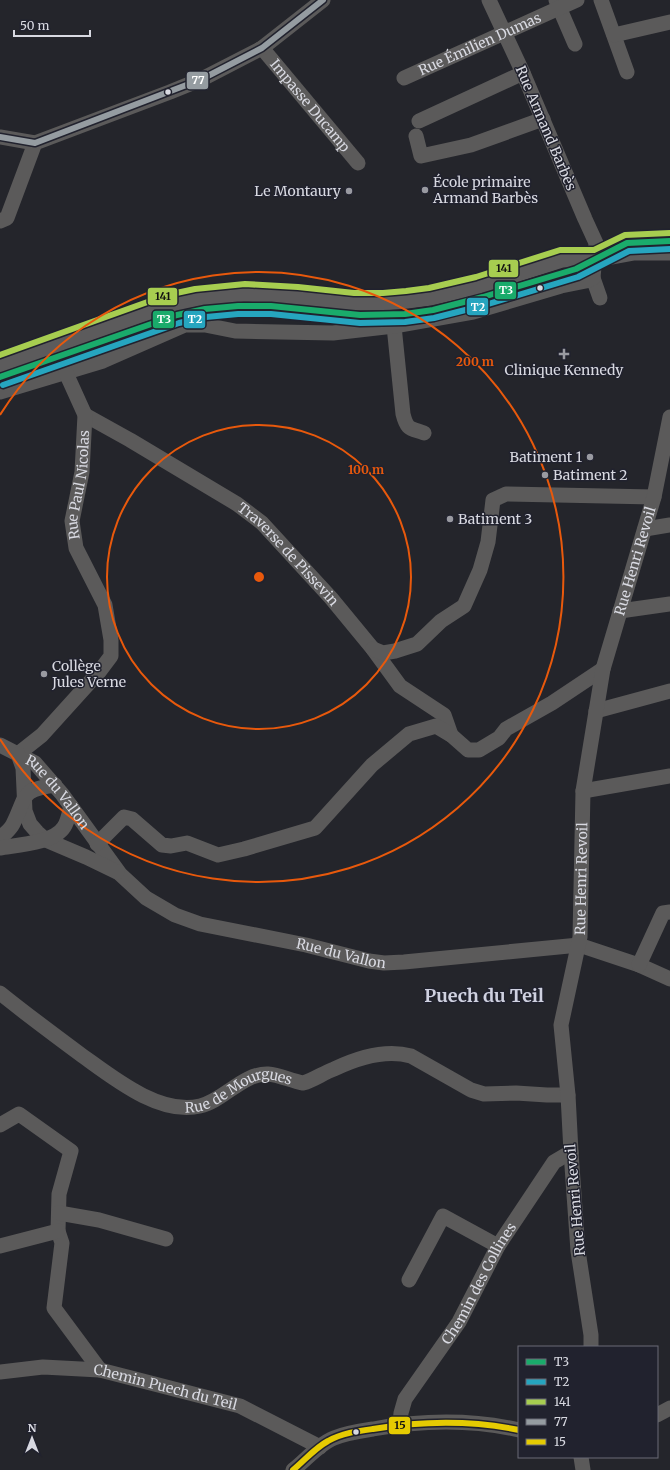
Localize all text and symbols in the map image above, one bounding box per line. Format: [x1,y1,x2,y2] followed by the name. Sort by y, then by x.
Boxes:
[415,8,544,79] street label: Rue Émilien Dumas
[14,12,90,38] scale bar
[20,18,49,33] text: 50 m
[266,55,354,156] street label: Impasse Ducamp
[512,63,581,193] street label: Rue Armand Barbès
[186,71,209,90] line badge: 77
[191,73,205,87] text: 77
[163,87,173,97] unlabelled marker
[432,173,538,207] place label: École primaire Armand Barbès
[254,182,342,200] place label: Le Montaury
[420,185,430,195] marker: École primaire Armand Barbès
[344,186,354,196] marker: Le Montaury
[488,259,519,278] line badge: 141
[496,261,512,275] text: 141
[494,281,517,300] line badge: T3
[499,283,513,297] text: T3
[535,283,545,293] unlabelled marker
[147,287,178,306] line badge: 141
[155,289,171,303] text: 141
[466,297,489,316] line badge: T2
[471,300,486,314] text: T2
[152,310,175,329] line badge: T3
[183,310,206,329] line badge: T2
[157,312,171,326] text: T3
[188,312,203,326] text: T2
[558,348,570,360] marker: Clinique Kennedy
[456,354,494,369] text: 200 m
[505,361,624,379] place label: Clinique Kennedy
[63,430,93,541] street label: Rue Paul Nicolas
[509,448,582,466] place label: Batiment 1
[585,452,595,462] marker: Batiment 1
[348,462,384,477] text: 100 m
[553,466,628,484] place label: Batiment 2
[540,470,550,480] marker: Batiment 2
[234,499,343,609] street label: Traverse de Pissevin
[610,504,660,618] street label: Rue Henri Revoil
[458,510,532,528] place label: Batiment 3
[445,514,455,524] marker: Batiment 3
[252,570,266,584] centre of rings
[51,657,126,691] place label: Collège Jules Verne
[39,669,49,679] marker: Collège Jules Verne
[23,751,94,833] street label: Rue du Vallon
[571,822,591,935] street label: Rue Henri Revoil
[295,934,387,972] street label: Rue du Vallon
[424,984,544,1007] district label: Puech du Teil
[184,1065,295,1117] street label: Rue de Mourgues
[561,1143,589,1257] street label: Rue Henri Revoil
[437,1219,520,1348] street label: Chemin des Collines
[518,1346,658,1458] legend
[554,1354,569,1369] text: T3
[93,1361,240,1414] street label: Chemin Puech du Teil
[554,1374,569,1389] text: T2
[554,1394,571,1409] text: 141
[554,1414,568,1429] text: 77
[388,1416,411,1435] line badge: 15
[12,1418,52,1458] north arrow
[394,1418,406,1432] text: 15
[28,1421,37,1435] text: N
[351,1427,361,1437] unlabelled marker
[554,1434,566,1449] text: 15

